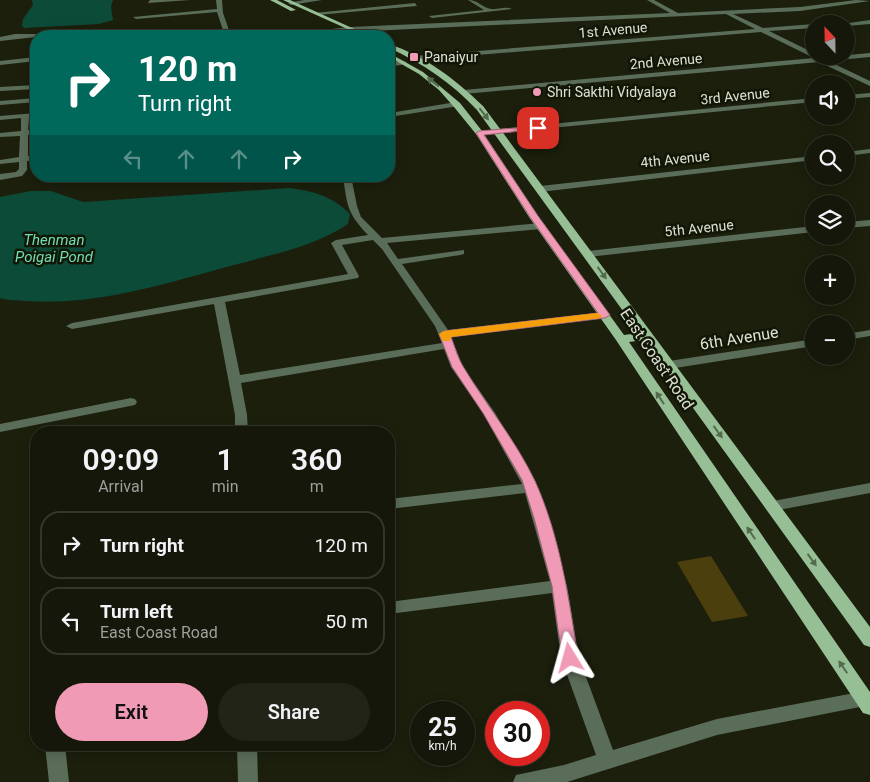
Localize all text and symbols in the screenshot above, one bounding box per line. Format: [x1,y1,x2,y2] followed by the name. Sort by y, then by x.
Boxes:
[805,15,855,65] north arrow
[805,15,855,365] map controls
[578,19,648,41] street label: 1st Avenue
[138,49,237,90] text: 120 m
[424,49,478,65] place label: Panaiyur
[55,50,120,115] icon: right
[629,50,703,72] street label: 2nd Avenue
[408,51,420,63] marker: Panaiyur
[805,75,855,125] button: sound
[427,77,440,88] one-way arrow
[547,84,676,100] place label: Shri Sakthi Vidyalaya
[700,84,770,108] street label: 3rd Avenue
[531,86,543,98] marker: Shri Sakthi Vidyalaya
[138,91,232,116] text: Turn right
[479,107,490,120] one-way arrow
[517,107,559,149] pin
[524,114,552,142] icon: arrive
[805,135,855,185] button: search
[119,145,147,173] icon: left
[172,145,200,173] icon: ahead
[225,145,253,173] icon: ahead
[278,145,306,173] icon: right
[640,147,710,171] street label: 4th Avenue
[805,195,855,245] button: layers
[664,216,734,240] street label: 5th Avenue
[15,231,94,266] water label: Thenman Poigai Pond
[805,255,855,305] button: +
[596,266,607,279] one-way arrow
[616,305,698,413] street label: East Coast Road
[805,315,855,365] button: −
[698,322,780,354] street label: 6th Avenue
[655,391,665,405] one-way arrow
[713,425,723,439] one-way arrow
[83,442,159,477] text: 09:09
[217,442,234,477] text: 1
[291,442,342,477] text: 360
[98,477,144,496] text: Arrival
[212,477,239,496] text: min
[310,477,324,496] text: m
[746,526,756,539] one-way arrow
[57,531,85,559] icon: right
[100,534,184,557] text: Turn right
[315,534,368,557] text: 120 m
[807,553,817,567] one-way arrow
[100,600,173,623] text: Turn left
[57,607,85,635] icon: left
[325,610,368,633] text: 50 m
[100,623,218,642] text: East Coast Road
[543,631,595,683] position arrow
[838,660,848,674] one-way arrow
[55,683,208,741] button: Exit
[218,683,370,741] button: Share
[485,701,550,766] speed limit sign: 30
[428,713,457,742] text: 25
[428,739,457,753] text: km/h

